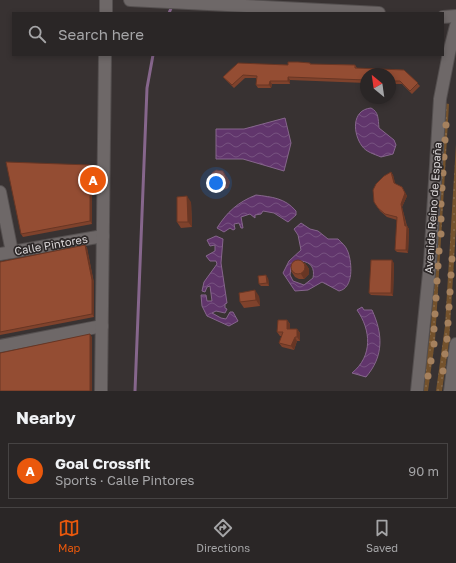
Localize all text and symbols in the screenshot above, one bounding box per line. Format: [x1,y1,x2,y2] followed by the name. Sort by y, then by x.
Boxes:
[12,12,444,56] search box
[26,23,48,45] icon: search
[58,25,144,43] text: Search here
[360,68,396,104] north arrow
[421,142,444,274] street label: Avenida Reino de España
[80,165,106,195] pin: A
[206,173,226,193] your location
[13,232,89,257] street label: Calle Pintores
[16,407,76,428] text: Nearby
[55,454,150,472] text: Goal Crossfit
[25,463,35,479] text: A
[408,463,439,479] text: 90 m
[55,472,194,488] text: Sports · Calle Pintores
[58,517,80,554] tab: Map
[196,517,250,554] tab: Directions
[366,517,398,554] tab: Saved

